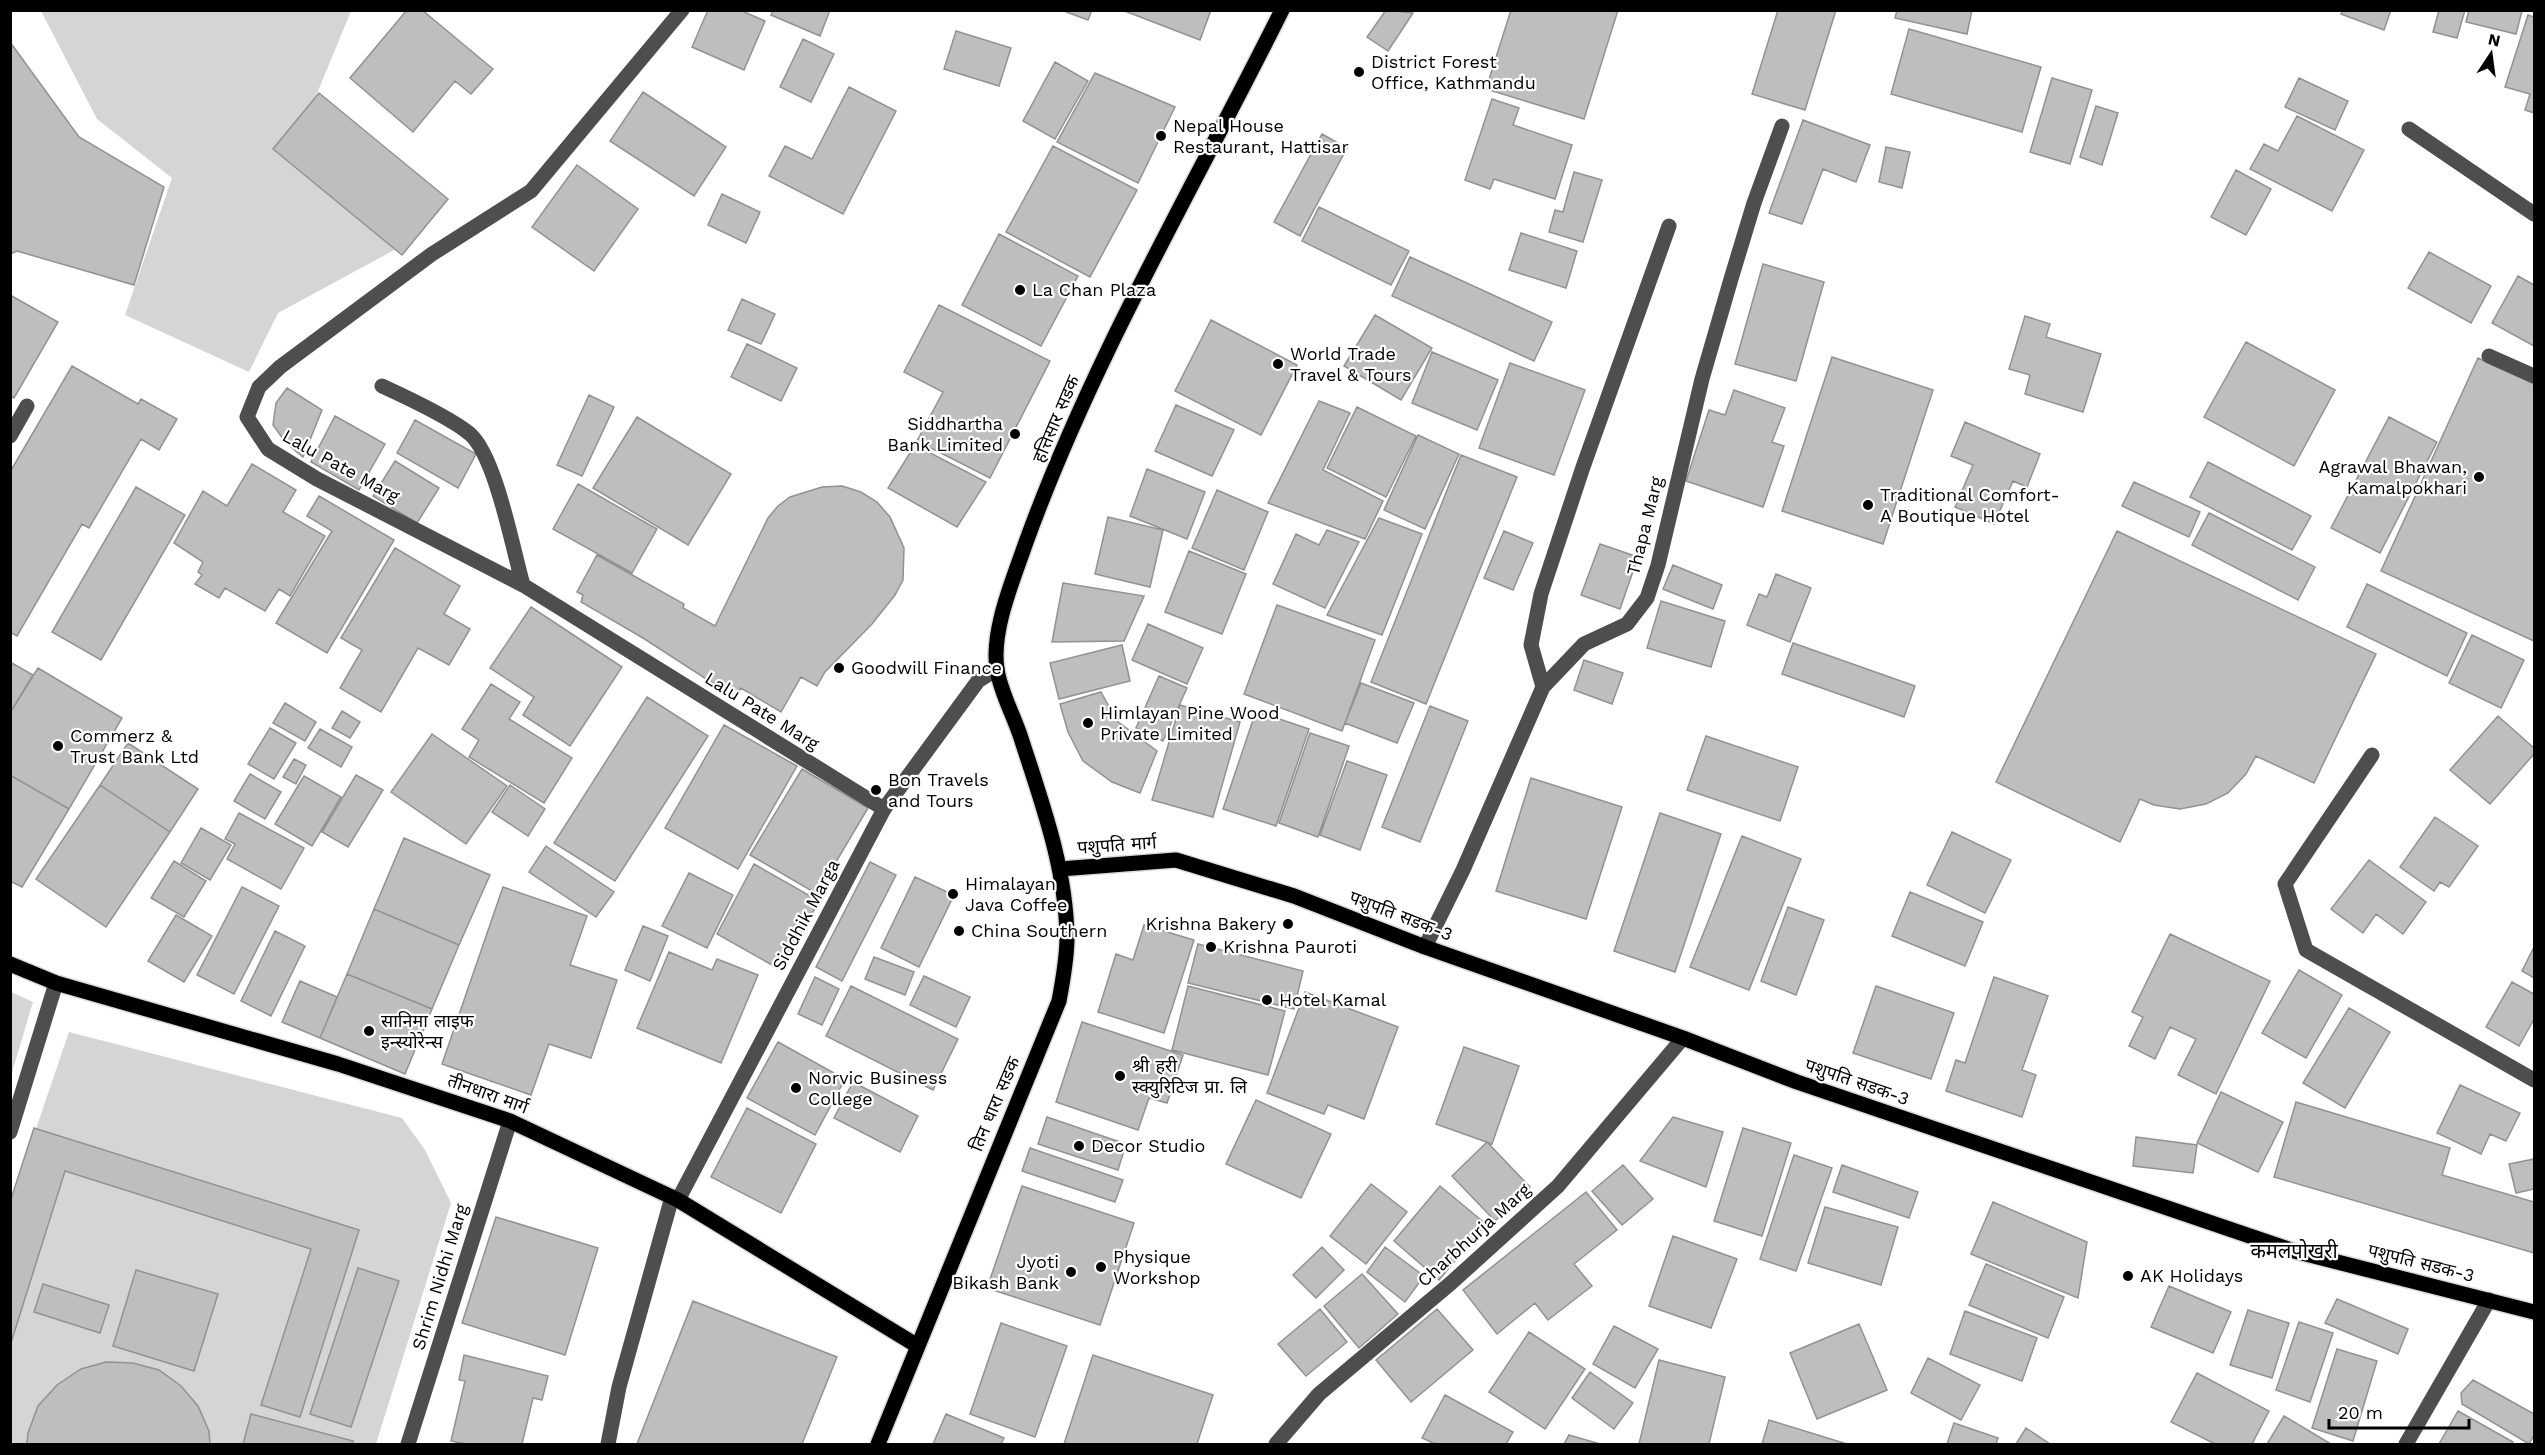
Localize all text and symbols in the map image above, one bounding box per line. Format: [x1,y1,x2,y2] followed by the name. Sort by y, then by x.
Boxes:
[2461,24,2521,84] north arrow
[2486,29,2502,50] text: N
[1371,51,1536,93] place label: District Forest Office, Kathmandu
[1352,65,1366,79] marker: District Forest Office, Kathmandu
[1173,115,1349,157] place label: Nepal House Restaurant, Hattisar
[1154,129,1168,143] marker: Nepal House Restaurant, Hattisar
[1032,279,1156,300] place label: La Chan Plaza
[1013,283,1027,297] marker: La Chan Plaza
[1290,343,1411,385] place label: World Trade Travel & Tours
[1271,357,1285,371] marker: World Trade Travel & Tours
[1028,371,1084,466] street label: हत्तिसार सडक
[887,413,1003,455] place label: Siddhartha Bank Limited
[279,425,404,507] street label: Lalu Pate Marg
[1008,427,1022,441] marker: Siddhartha Bank Limited
[2319,456,2467,498] place label: Agrawal Bhawan, Kamalpokhari
[2472,470,2486,484] marker: Agrawal Bhawan, Kamalpokhari
[1622,474,1667,577] street label: Thapa Marg
[1880,484,2060,526] place label: Traditional Comfort- A Boutique Hotel
[1861,498,1875,512] marker: Traditional Comfort- A Boutique Hotel
[851,657,1002,678] place label: Goodwill Finance
[832,661,846,675] marker: Goodwill Finance
[701,667,824,754] street label: Lalu Pate Marg
[1100,702,1279,744] place label: Himlayan Pine Wood Private Limited
[1081,716,1095,730] marker: Himlayan Pine Wood Private Limited
[70,725,199,767] place label: Commerz & Trust Bank Ltd
[51,739,65,753] marker: Commerz & Trust Bank Ltd
[888,769,989,811] place label: Bon Travels and Tours
[869,783,883,797] marker: Bon Travels and Tours
[1077,831,1158,860] street label: पशुपति मार्ग
[767,856,844,974] street label: Siddhik Marga
[965,873,1067,915] place label: Himalayan Java Coffee
[1346,886,1456,947] street label: पशुपति सडक-3
[946,887,960,901] marker: Himalayan Java Coffee
[1146,913,1277,934] place label: Krishna Bakery
[1281,917,1295,931] marker: Krishna Bakery
[971,920,1107,941] place label: China Southern
[952,924,966,938] marker: China Southern
[1223,936,1357,957] place label: Krishna Pauroti
[1204,940,1218,954] marker: Krishna Pauroti
[1279,989,1387,1010] place label: Hotel Kamal
[1260,993,1274,1007] marker: Hotel Kamal
[381,1010,475,1052] place label: सानिमा लाइफ इन्स्योरेन्स
[362,1024,376,1038] marker: सानिमा लाइफ इन्स्योरेन्स
[965,1052,1024,1154] street label: तिन धारा सडक
[1802,1054,1912,1111] street label: पशुपति सडक-3
[1132,1055,1248,1099] place label: श्री हरी स्क्युरिटिज प्रा. लि
[808,1067,947,1109] place label: Norvic Business College
[445,1069,532,1118] street label: तीनधारा मार्ग
[1113,1069,1127,1083] marker: श्री हरी स्क्युरिटिज प्रा. लि
[789,1081,803,1095] marker: Norvic Business College
[1091,1135,1205,1156] place label: Decor Studio
[1072,1139,1086,1153] marker: Decor Studio
[1413,1178,1535,1291] street label: Charbhurja Marg
[407,1201,472,1352] street label: Shrim Nidhi Marg
[2250,1239,2338,1263] district label: कमलपोखरी
[2365,1239,2476,1288] street label: पशुपति सडक-3
[1113,1246,1201,1288] place label: Physique Workshop
[952,1251,1059,1293] place label: Jyoti Bikash Bank
[1094,1260,1108,1274] marker: Physique Workshop
[1064,1265,1078,1279] marker: Jyoti Bikash Bank
[2140,1265,2243,1286] place label: AK Holidays
[2121,1269,2135,1283] marker: AK Holidays
[2329,1392,2468,1430] scale bar
[2338,1402,2383,1423] text: 20 m

